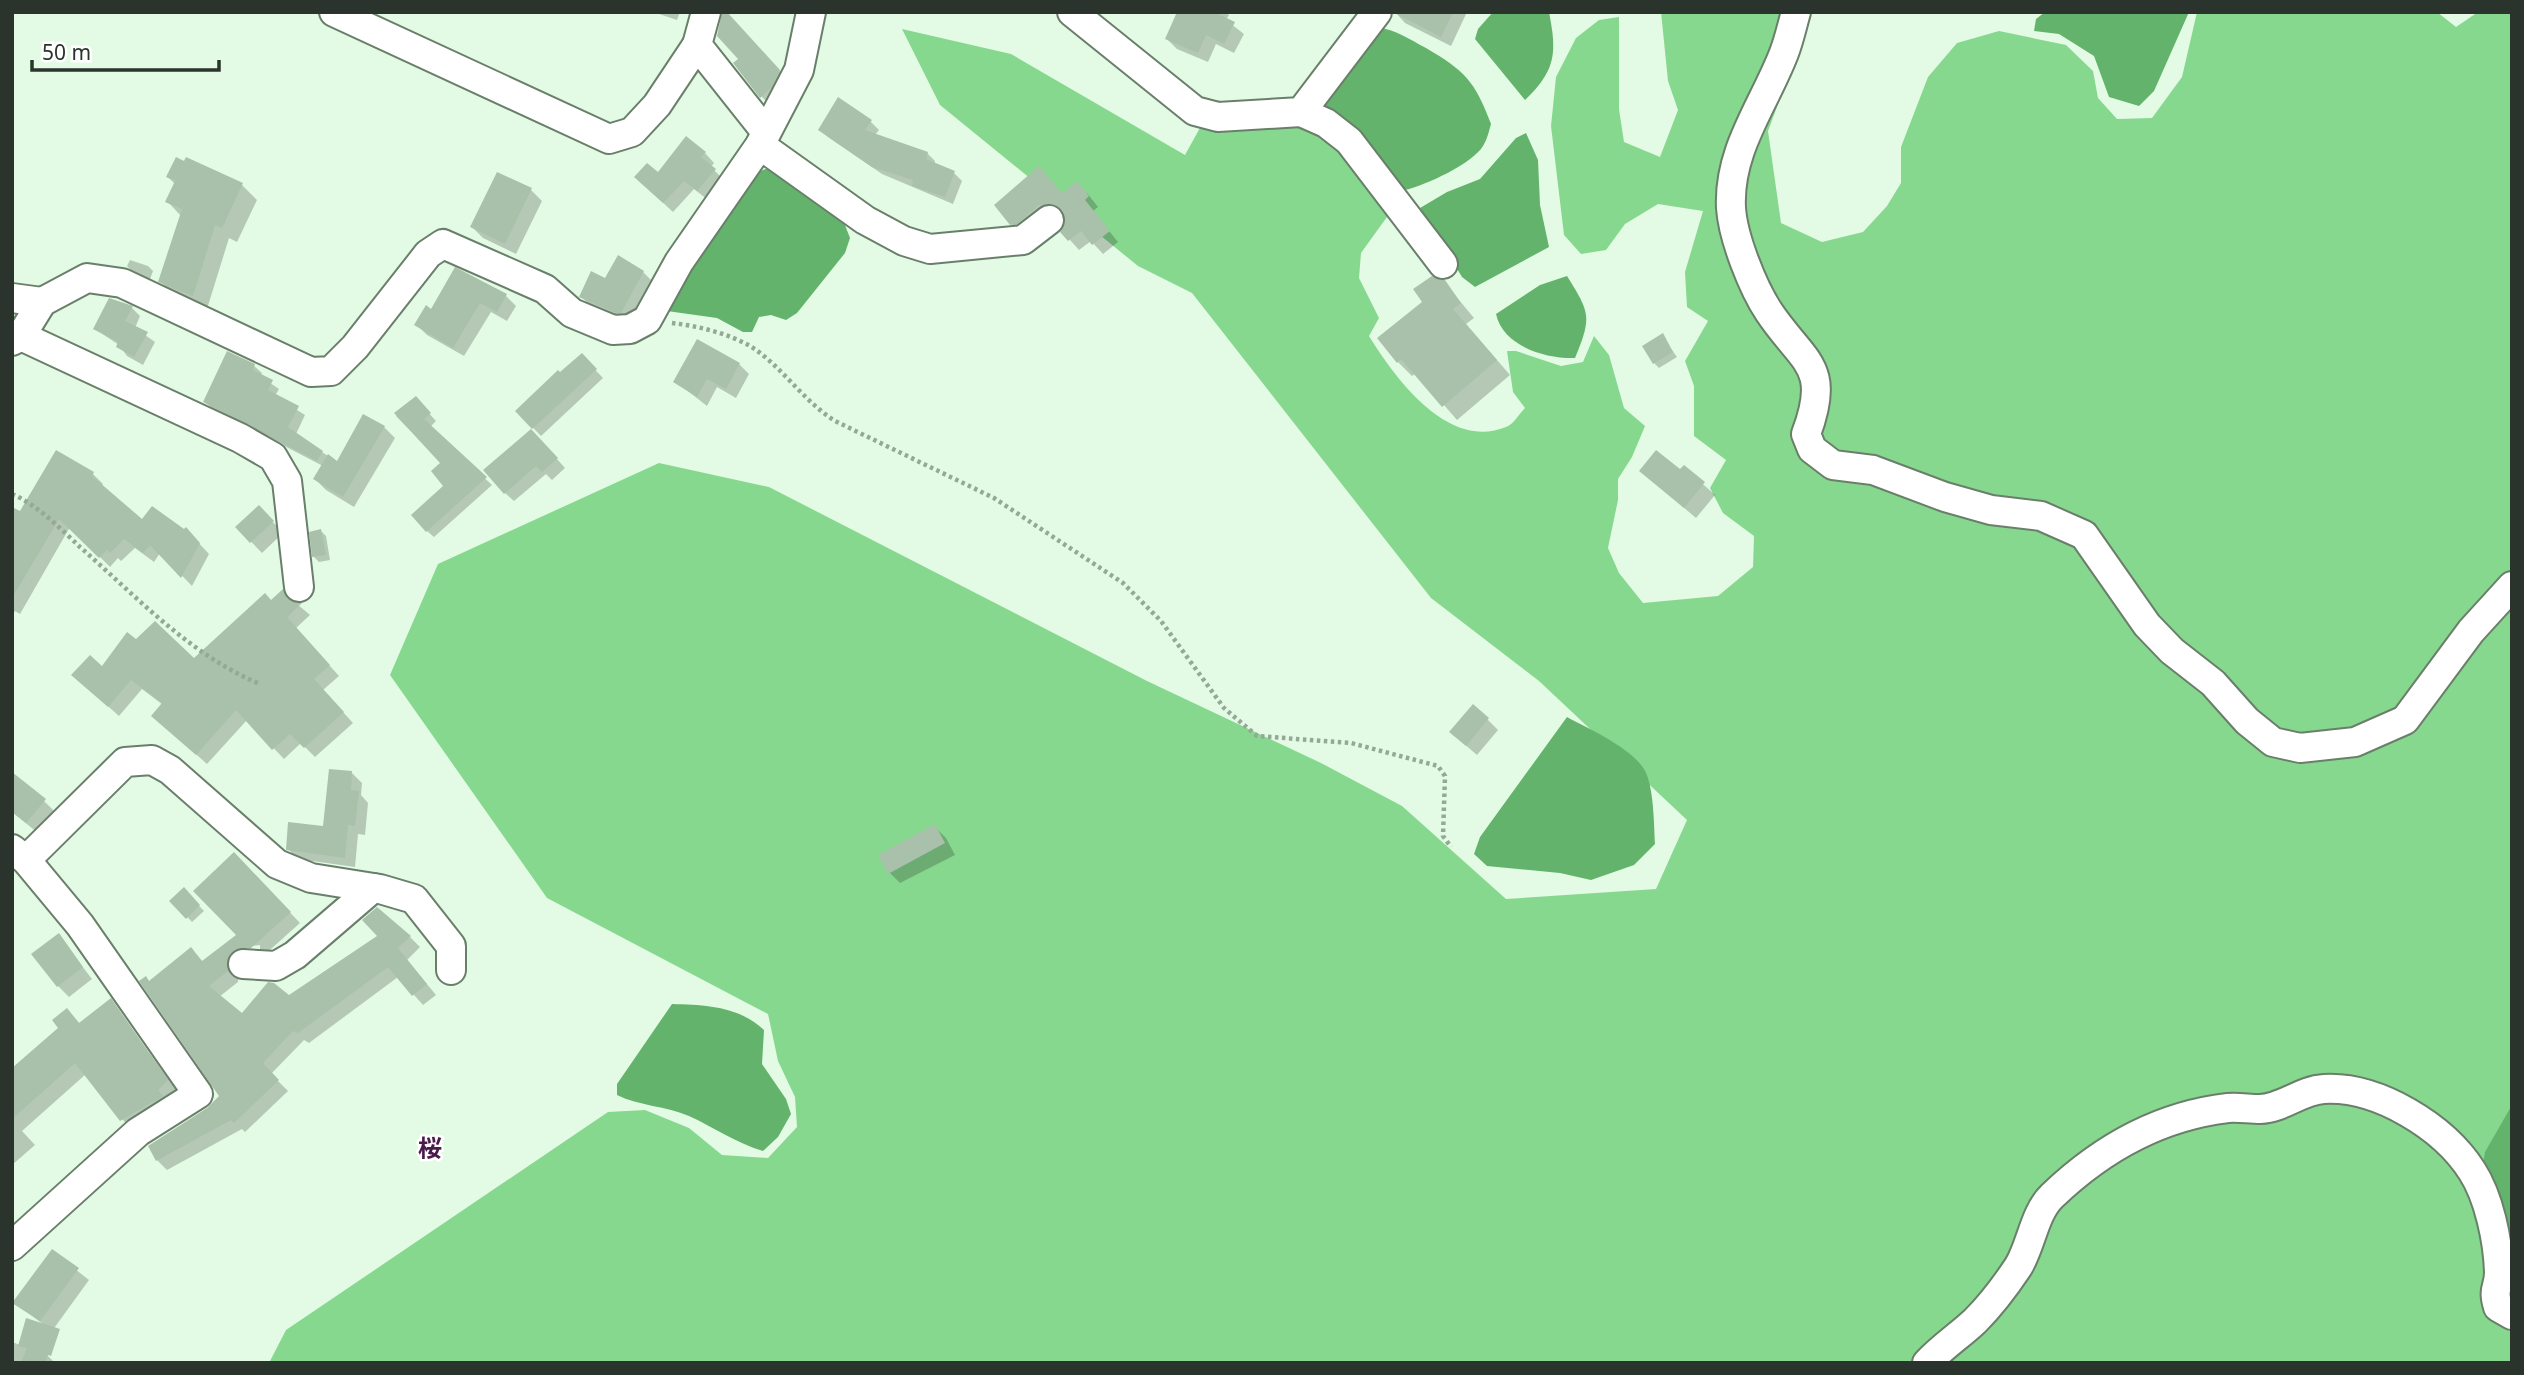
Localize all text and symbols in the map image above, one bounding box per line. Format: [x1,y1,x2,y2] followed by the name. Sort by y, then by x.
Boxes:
[32,28,219,72] scale bar
[42,38,91,66] text: 50 m
[418,1131,442,1164] district label: 桜

